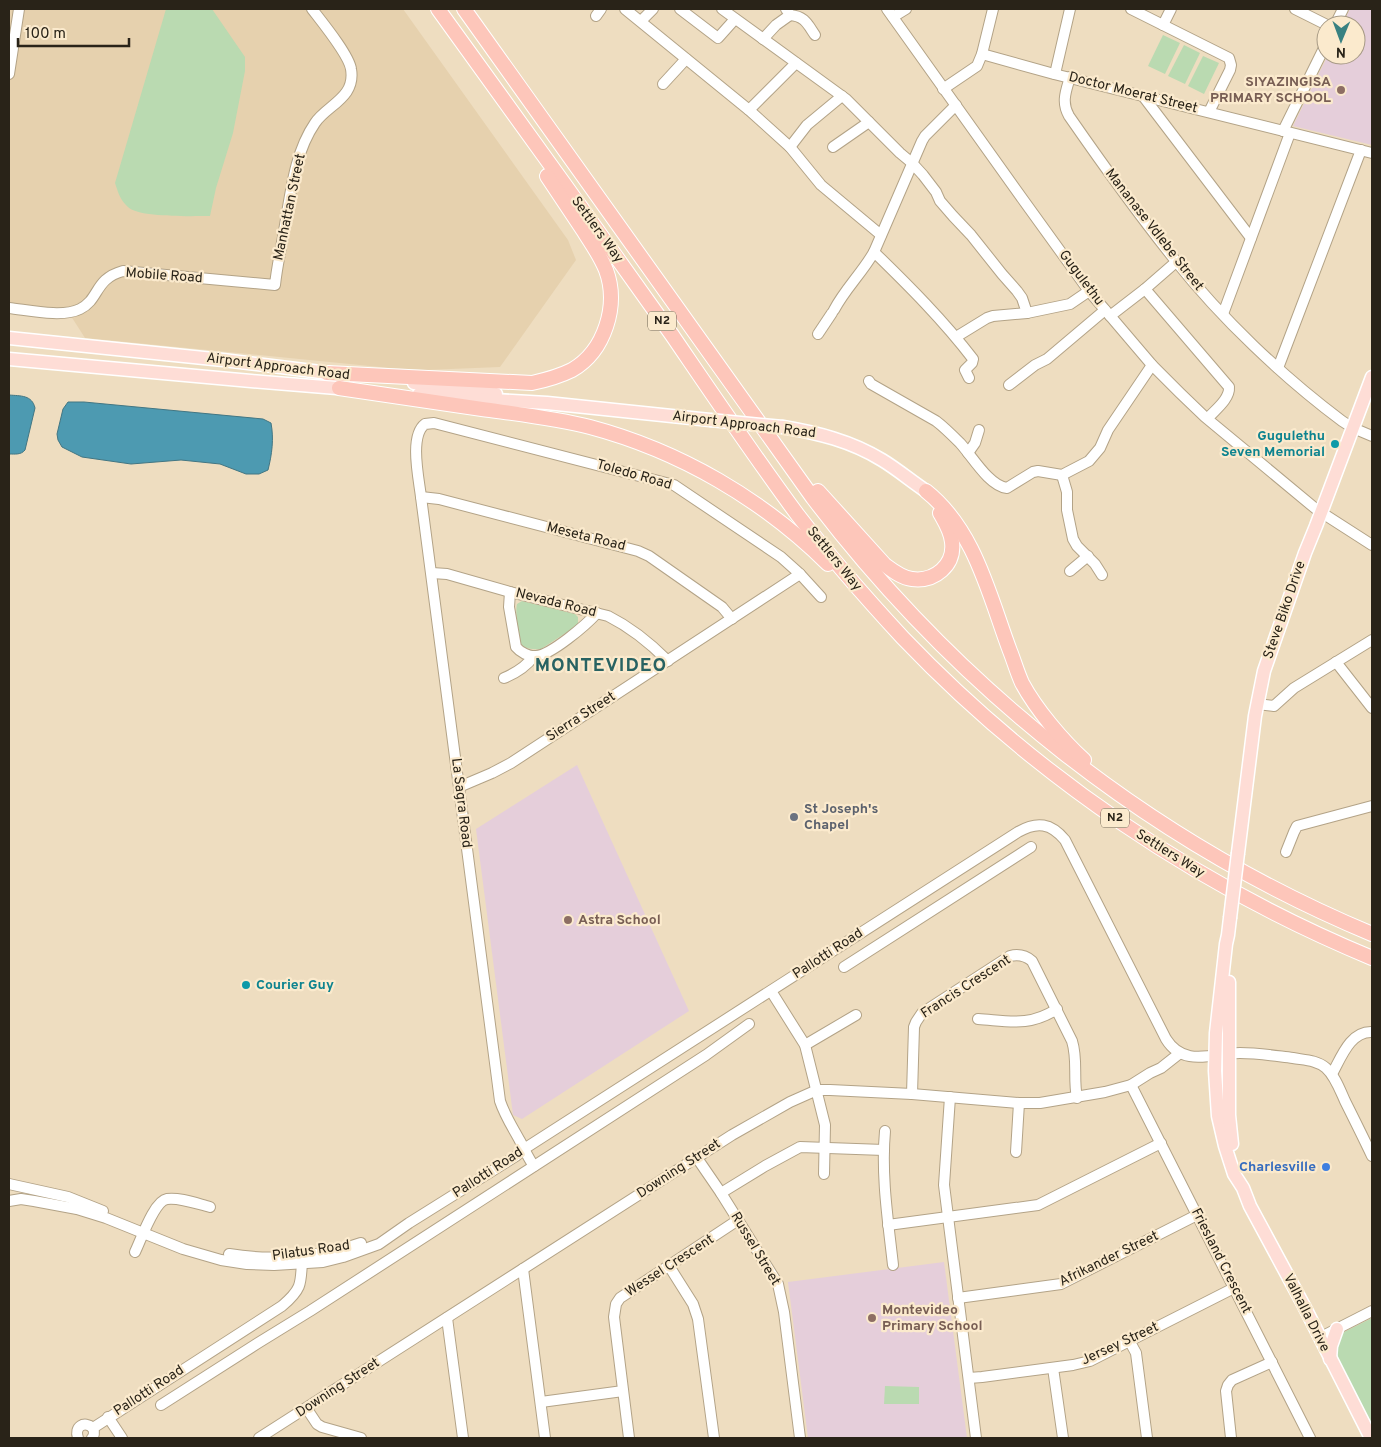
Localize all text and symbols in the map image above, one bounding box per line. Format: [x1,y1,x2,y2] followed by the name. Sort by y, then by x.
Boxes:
[18,15,129,47] scale bar
[1316,15,1366,65] north arrow
[25,25,66,44] text: 100 m
[1336,43,1346,60] text: N
[1067,69,1199,117] street label: Doctor Moerat Street
[1210,74,1331,107] place label: SIYAZINGISA PRIMARY SCHOOL
[1335,84,1347,96] marker: SIYAZINGISA PRIMARY SCHOOL
[270,152,310,262] street label: Manhattan Street
[1101,166,1207,294] street label: Mananase Vdlebe Street
[567,193,627,267] street label: Settlers Way
[1055,247,1107,309] street label: Gugulethu
[125,265,203,287] street label: Mobile Road
[648,312,676,331] road number: N2
[205,350,351,384] street label: Airport Approach Road
[671,408,817,442] street label: Airport Approach Road
[1221,428,1325,461] place label: Gugulethu Seven Memorial
[1329,438,1341,450] marker: Gugulethu Seven Memorial
[594,456,674,494] street label: Toledo Road
[545,519,627,555] street label: Meseta Road
[803,523,865,595] street label: Settlers Way
[1260,559,1310,661] street label: Steve Biko Drive
[514,585,598,621] street label: Nevada Road
[535,654,667,678] district label: MONTEVIDEO
[543,688,619,746] street label: Sierra Street
[447,757,475,849] street label: La Sagra Road
[804,801,878,834] place label: St Joseph's Chapel
[1101,808,1129,828] road number: N2
[788,811,800,823] marker: St Joseph's Chapel
[1132,826,1208,882] street label: Settlers Way
[578,912,661,929] place label: Astra School
[562,914,574,926] marker: Astra School
[790,925,866,983] street label: Pallotti Road
[918,952,1014,1022] street label: Francis Crescent
[256,977,334,994] place label: Courier Guy
[240,979,252,991] marker: Courier Guy
[634,1136,724,1202] street label: Downing Street
[450,1144,526,1202] street label: Pallotti Road
[1239,1159,1316,1176] place label: Charlesville
[1320,1161,1332,1173] marker: Charlesville
[1187,1206,1255,1316] street label: Friesland Crescent
[726,1209,784,1289] street label: Russel Street
[1057,1228,1161,1290] street label: Afrikander Street
[623,1231,717,1301] street label: Wessel Crescent
[271,1237,351,1265] street label: Pilatus Road
[1279,1271,1333,1355] street label: Valhalla Drive
[882,1302,983,1335] place label: Montevideo Primary School
[866,1312,878,1324] marker: Montevideo Primary School
[1079,1319,1161,1369] street label: Jersey Street
[293,1355,383,1421] street label: Downing Street
[111,1362,187,1420] street label: Pallotti Road

